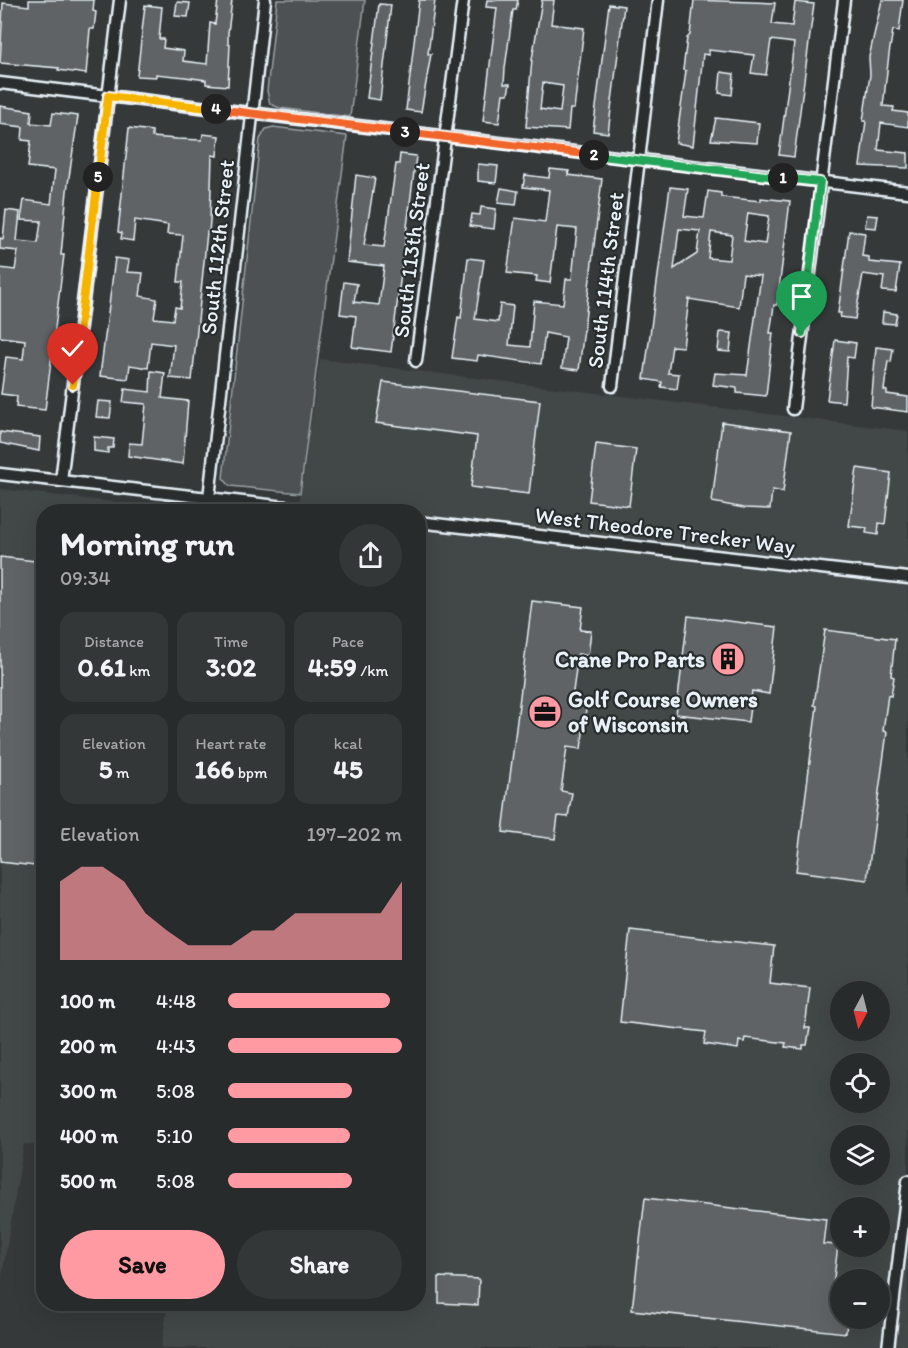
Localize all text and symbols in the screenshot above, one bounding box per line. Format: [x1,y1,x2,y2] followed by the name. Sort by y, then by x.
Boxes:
[201,94,231,124] pin: 4
[211,99,221,118] text: 4
[390,117,420,147] pin: 3
[401,122,409,141] text: 3
[579,140,609,170] pin: 2
[590,145,598,164] text: 2
[195,158,240,336] street label: South 112th Street
[387,161,436,339] street label: South 113th Street
[83,162,113,192] pin: 5
[768,163,798,193] pin: 1
[94,167,102,186] text: 5
[779,168,787,187] text: 1
[581,190,630,370] street label: South 114th Street
[776,271,827,333] pin
[785,280,818,313] icon: arrive
[47,323,98,385] pin
[56,332,89,365] icon: check
[533,501,797,560] street label: West Theodore Trecker Way
[60,524,235,563] text: Morning run
[339,524,402,587] button: share
[60,566,111,590] text: 09:34
[84,632,144,651] text: Distance
[214,632,248,651] text: Time
[332,632,364,651] text: Pace
[710,641,746,677] building icon: Crane Pro Parts
[555,646,705,673] place label: Crane Pro Parts
[78,651,126,683] text: 0.61
[206,651,256,683] text: 3:02
[308,651,357,683] text: 4:59
[126,661,151,680] text: km
[357,661,388,680] text: /km
[568,686,758,738] place label: Golf Course Owners of Wisconsin
[527,694,563,730] office icon: Golf Course Owners of Wisconsin
[82,734,146,753] text: Elevation
[196,734,266,753] text: Heart rate
[334,734,362,753] text: kcal
[99,753,112,785] text: 5
[195,753,234,785] text: 166
[333,753,363,785] text: 45
[112,763,129,782] text: m
[234,763,267,782] text: bpm
[60,822,139,846] text: Elevation
[307,822,402,846] text: 197–202 m
[830,981,890,1041] north arrow
[830,981,890,1329] map controls
[60,989,115,1013] text: 100 m
[156,989,196,1013] text: 4:48
[60,1034,116,1058] text: 200 m
[156,1034,196,1058] text: 4:43
[830,1053,890,1113] button: locate
[60,1079,117,1103] text: 300 m
[156,1079,195,1103] text: 5:08
[60,1124,118,1148] text: 400 m
[156,1124,193,1148] text: 5:10
[830,1125,890,1185] button: layers
[60,1169,116,1193] text: 500 m
[156,1169,195,1193] text: 5:08
[830,1197,890,1257] button: +
[60,1230,225,1299] button: Save
[237,1230,402,1299] button: Share
[830,1269,890,1329] button: −

